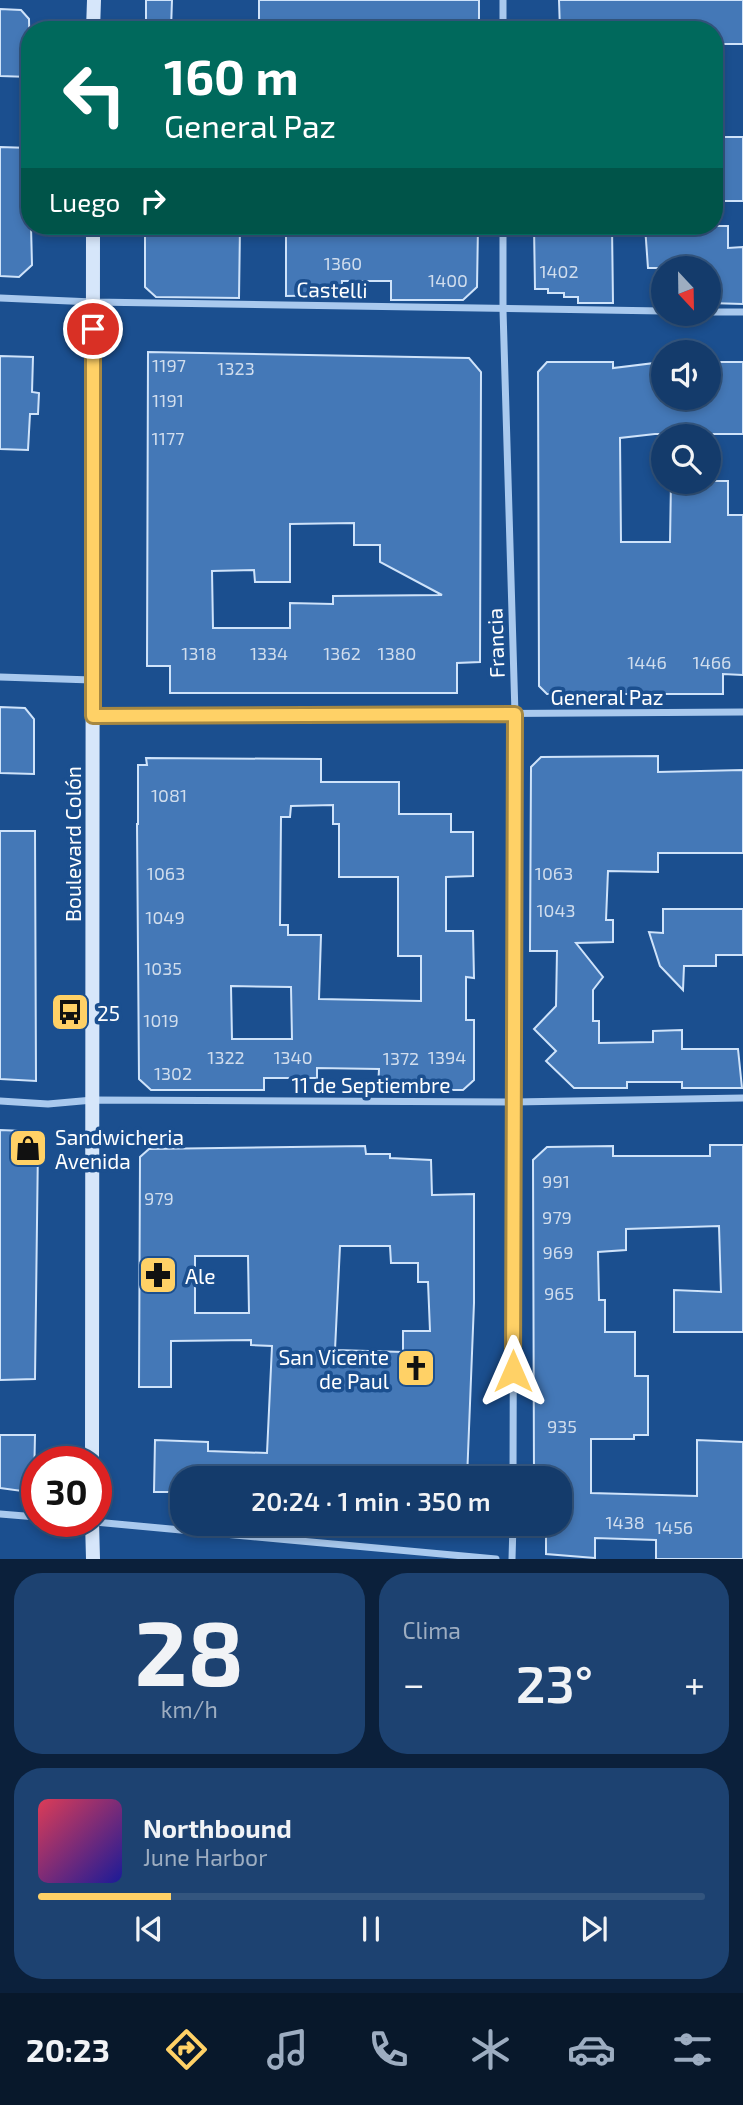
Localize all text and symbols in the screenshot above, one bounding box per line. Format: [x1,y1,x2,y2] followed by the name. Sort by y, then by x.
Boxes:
[164,46,299,105] text: 160 m
[49,49,140,140] icon: left
[164,106,336,144] text: General Paz
[134,182,172,220] icon: right
[49,186,120,217] text: Luego
[324,252,362,274] house number: 1360
[651,256,721,326] north arrow
[651,256,721,494] map controls
[539,260,579,282] house number: 1402
[428,269,468,291] house number: 1400
[296,276,368,302] street label: Castelli
[63,299,123,359] pin
[74,310,112,348] icon: arrive
[651,340,721,410] button: sound
[152,354,186,376] house number: 1197
[217,357,255,379] house number: 1323
[152,389,184,411] house number: 1191
[651,424,721,494] button: search
[152,427,184,449] house number: 1177
[481,608,509,678] street label: Francia
[181,642,217,664] house number: 1318
[250,642,288,664] house number: 1334
[323,642,361,664] house number: 1362
[378,642,416,664] house number: 1380
[627,651,667,673] house number: 1446
[693,651,731,673] house number: 1466
[551,684,663,709] street label: General Paz
[60,766,85,922] street label: Boulevard Colón
[151,784,187,806] house number: 1081
[147,862,185,884] house number: 1063
[535,862,573,884] house number: 1063
[536,899,576,921] house number: 1043
[145,906,185,928] house number: 1049
[144,957,182,979] house number: 1035
[49,991,91,1033] bus stop icon: 25
[97,1000,120,1025] place label: 25
[143,1009,179,1031] house number: 1019
[207,1046,245,1068] house number: 1322
[273,1046,313,1068] house number: 1340
[428,1046,466,1068] house number: 1394
[383,1047,419,1069] house number: 1372
[154,1062,192,1084] house number: 1302
[292,1072,450,1097] street label: 11 de Septiembre
[55,1124,184,1173] place label: Sandwicheria Avenida
[7,1127,49,1169] shop icon: Sandwicheria Avenida
[542,1170,570,1192] house number: 991
[144,1187,174,1209] house number: 979
[542,1206,572,1228] house number: 979
[543,1241,573,1263] house number: 969
[137,1254,179,1296] pharmacy icon: Ale
[185,1263,216,1288] place label: Ale
[544,1282,574,1304] house number: 965
[476,1334,550,1408] position arrow
[278,1344,390,1393] place label: San Vicente de Paul
[395,1347,437,1389] church icon: San Vicente de Paul
[547,1415,577,1437] house number: 935
[21,1446,112,1537] speed limit sign: 30
[251,1485,491,1516] text: 20:24 · 1 min · 350 m
[605,1511,645,1533] house number: 1438
[655,1516,693,1538] house number: 1456
[134,1595,244,1704] text: 28
[403,1616,461,1644] text: Clima
[516,1651,593,1713] text: 23°
[403,1660,425,1706] text: −
[684,1660,705,1706] text: +
[161,1695,218,1723] text: km/h
[143,1812,292,1843] text: Northbound
[143,1843,267,1871] text: June Harbor
[130,1910,168,1948] icon: previous
[352,1910,390,1948] icon: pause
[575,1910,613,1948] icon: next
[162,2025,211,2074] icon: directions
[263,2025,312,2074] icon: music
[364,2025,413,2074] icon: phone
[466,2025,515,2074] icon: climate
[567,2025,616,2074] icon: car
[668,2025,717,2074] icon: filters
[26,2030,110,2068] text: 20:23

